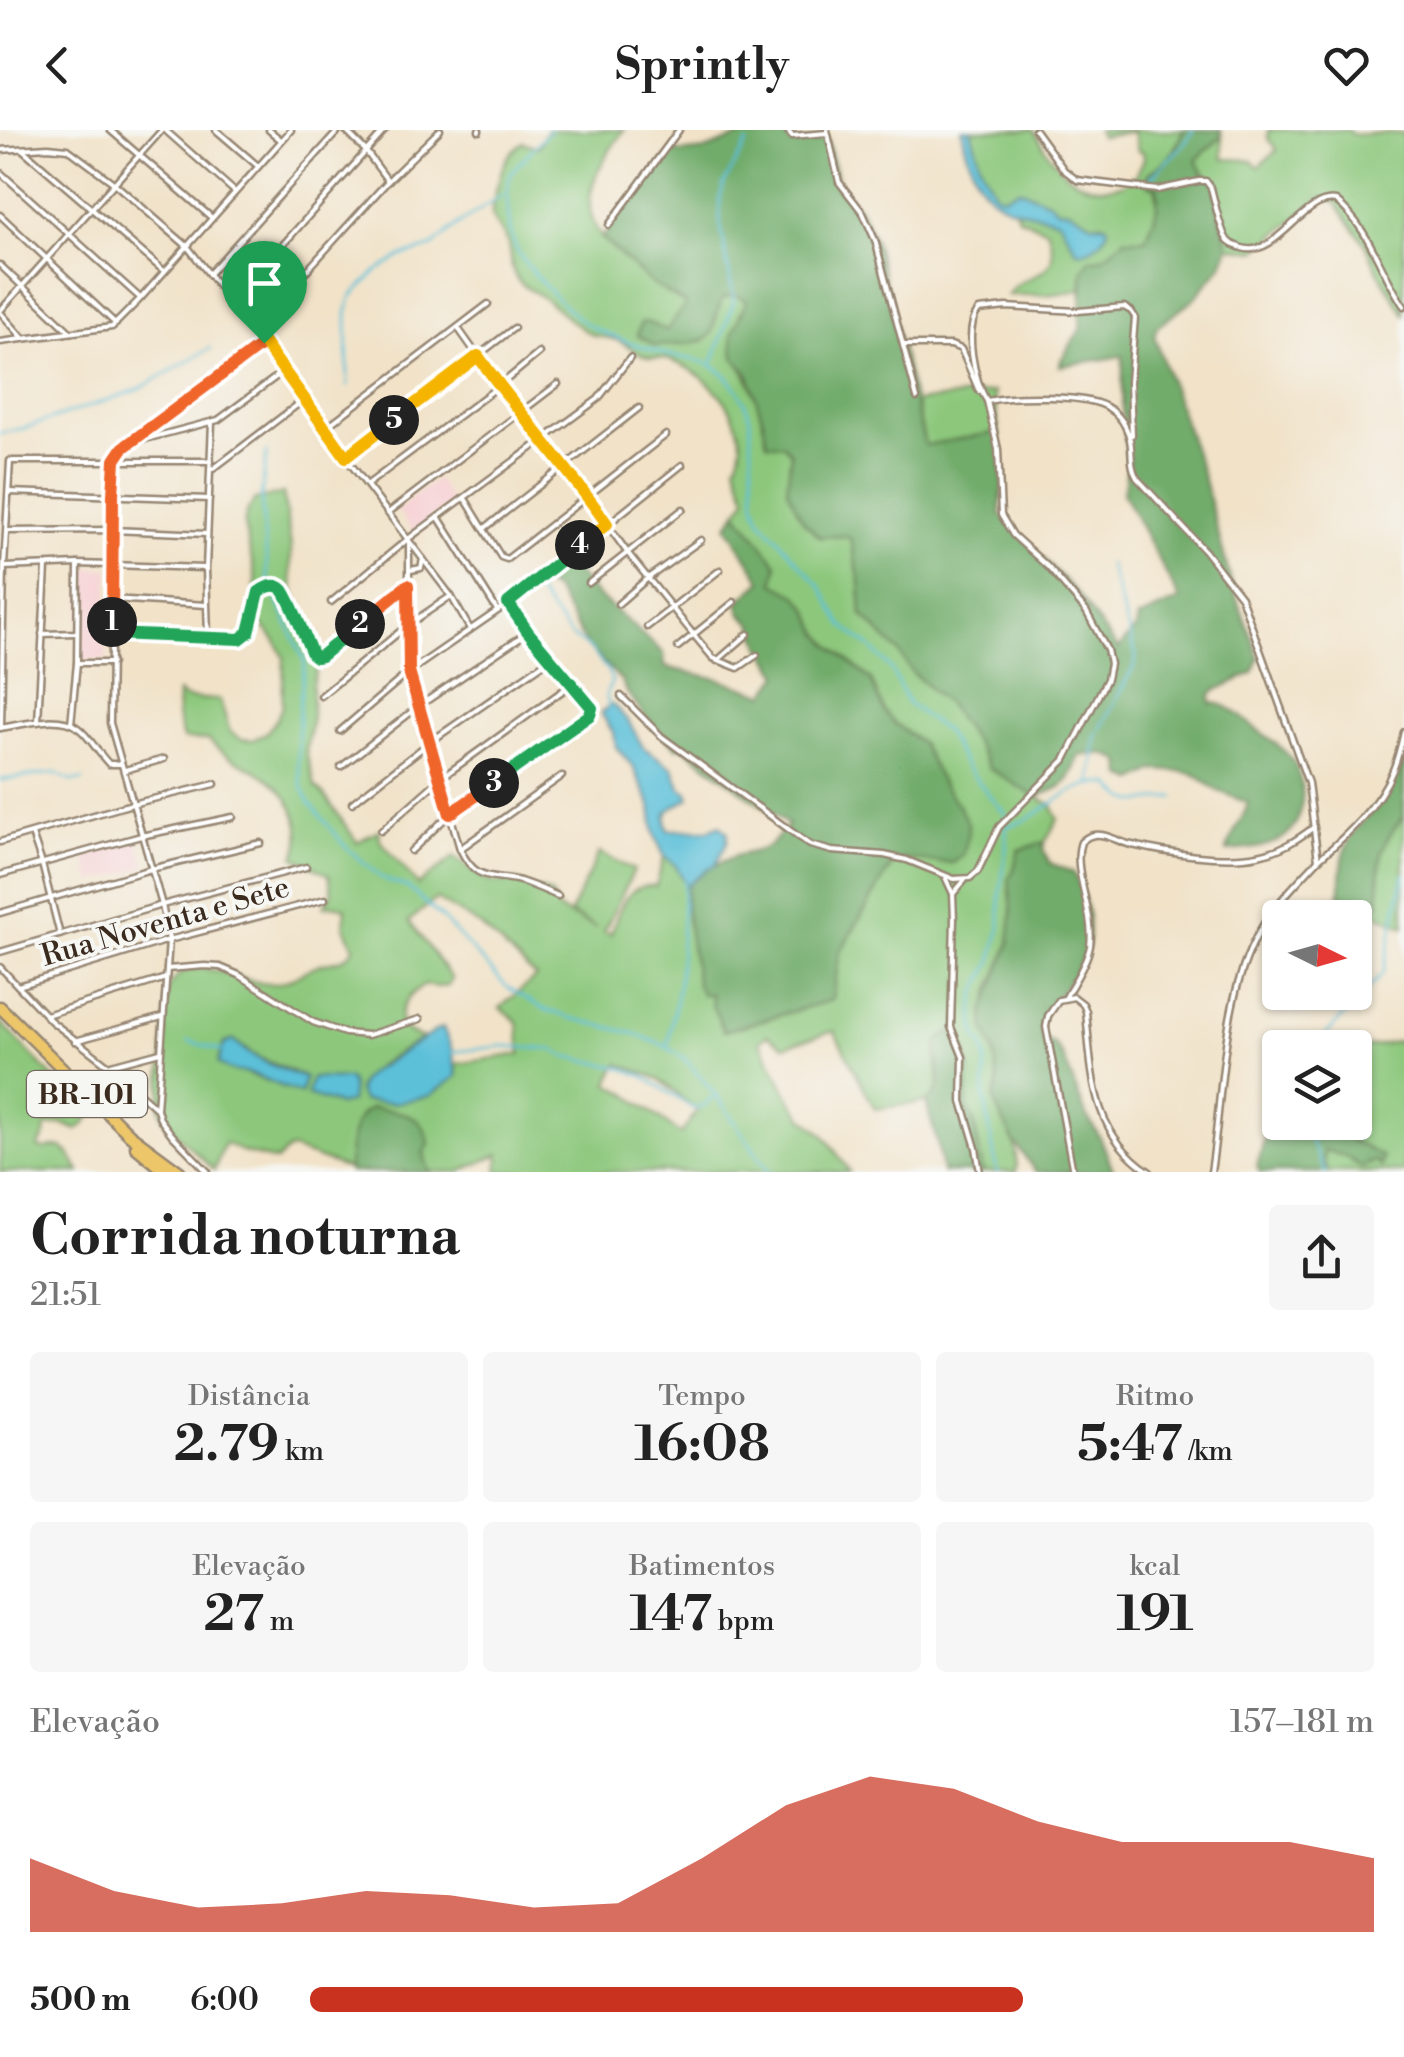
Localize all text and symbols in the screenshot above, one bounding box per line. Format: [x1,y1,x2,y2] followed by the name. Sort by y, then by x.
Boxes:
[615,37,789,94] text: Sprintly
[30,38,85,93] icon: back
[1319,38,1374,93] icon: heart
[222,241,307,344] pin
[237,256,292,311] icon: arrive
[369,395,419,445] pin: 5
[385,402,403,437] text: 5
[555,520,605,570] pin: 4
[571,527,589,562] text: 4
[87,597,137,647] pin: 1
[335,599,385,649] pin: 2
[105,604,119,639] text: 1
[351,606,369,641] text: 2
[469,758,519,808] pin: 3
[486,765,502,800] text: 3
[37,868,294,976] street label: Rua Noventa e Sete
[1262,900,1372,1010] north arrow
[1262,900,1372,1140] map controls
[1262,1030,1372,1140] button: layers
[27,1071,147,1117] road number: BR-101
[30,1203,460,1272] text: Corrida noturna
[1269,1205,1374,1310] button: share
[30,1275,101,1315] text: 21:51
[188,1379,310,1414] text: Distância
[658,1379,746,1414] text: Tempo
[1116,1379,1194,1414] text: Ritmo
[174,1414,279,1476] text: 2.79
[634,1414,770,1476] text: 16:08
[1077,1414,1183,1476] text: 5:47
[279,1434,324,1469] text: km
[1183,1434,1233,1469] text: /km
[192,1549,306,1584] text: Elevação
[629,1549,775,1584] text: Batimentos
[1130,1549,1180,1584] text: kcal
[204,1584,264,1646] text: 27
[629,1584,712,1646] text: 147
[1117,1584,1193,1646] text: 191
[264,1604,294,1639] text: m
[712,1604,775,1639] text: bpm
[30,1702,160,1742] text: Elevação
[1230,1702,1374,1742] text: 157–181 m
[30,1980,131,2020] text: 500 m
[190,1980,259,2020] text: 6:00

